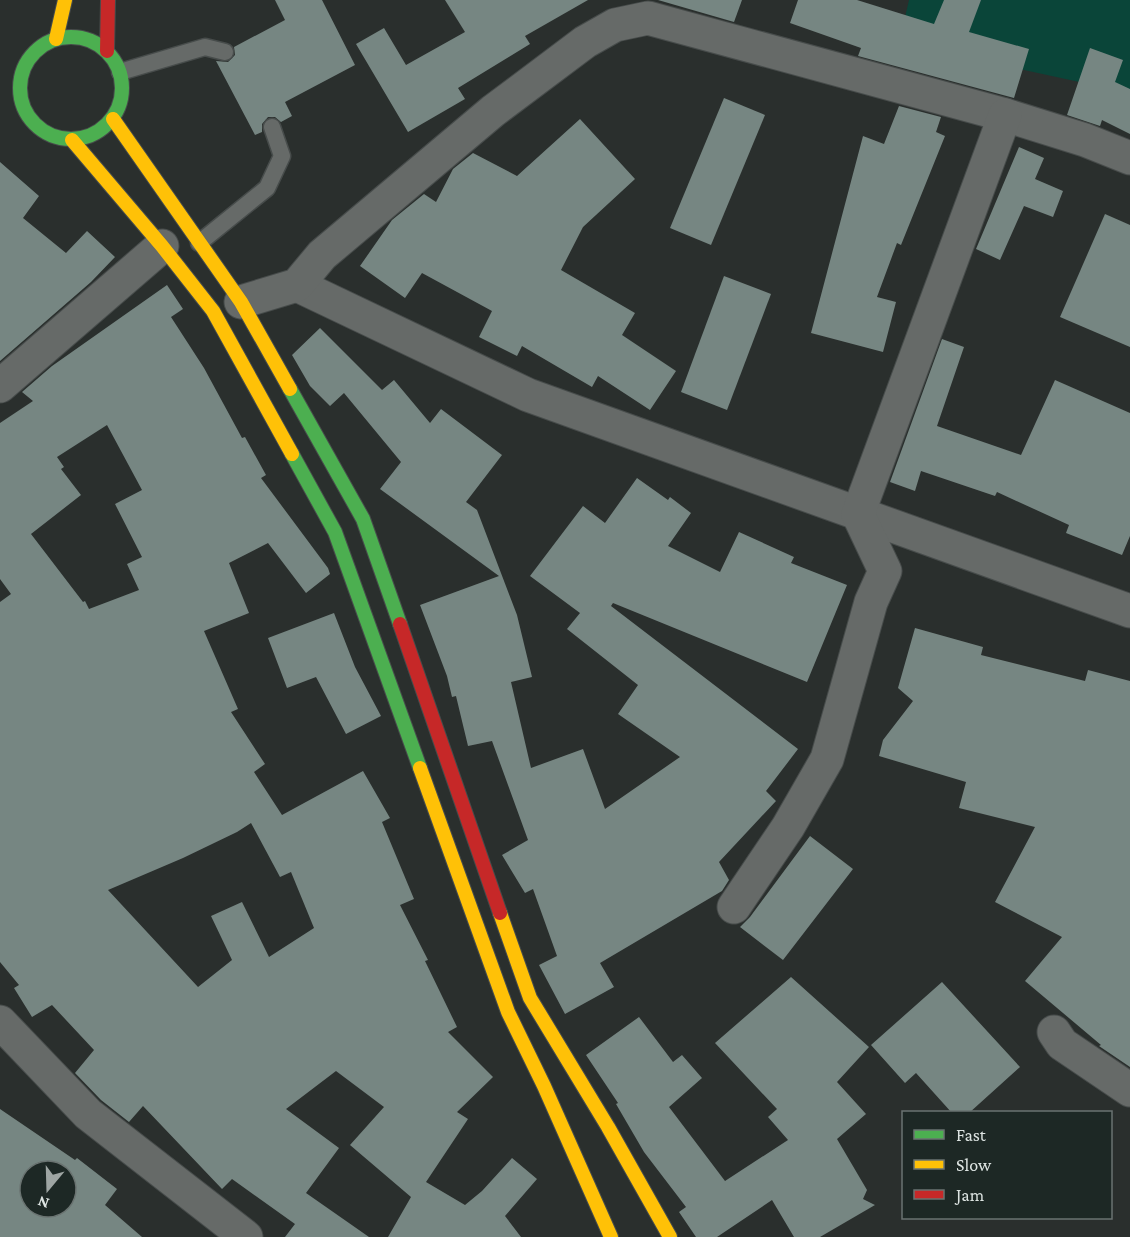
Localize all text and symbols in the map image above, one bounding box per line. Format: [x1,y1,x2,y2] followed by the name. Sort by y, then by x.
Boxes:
[902,1111,1112,1219] legend
[956,1125,987,1145] text: Fast
[956,1155,992,1175] text: Slow
[18,1159,78,1219] north arrow
[954,1185,985,1205] text: Jam
[35,1193,51,1213] text: N

